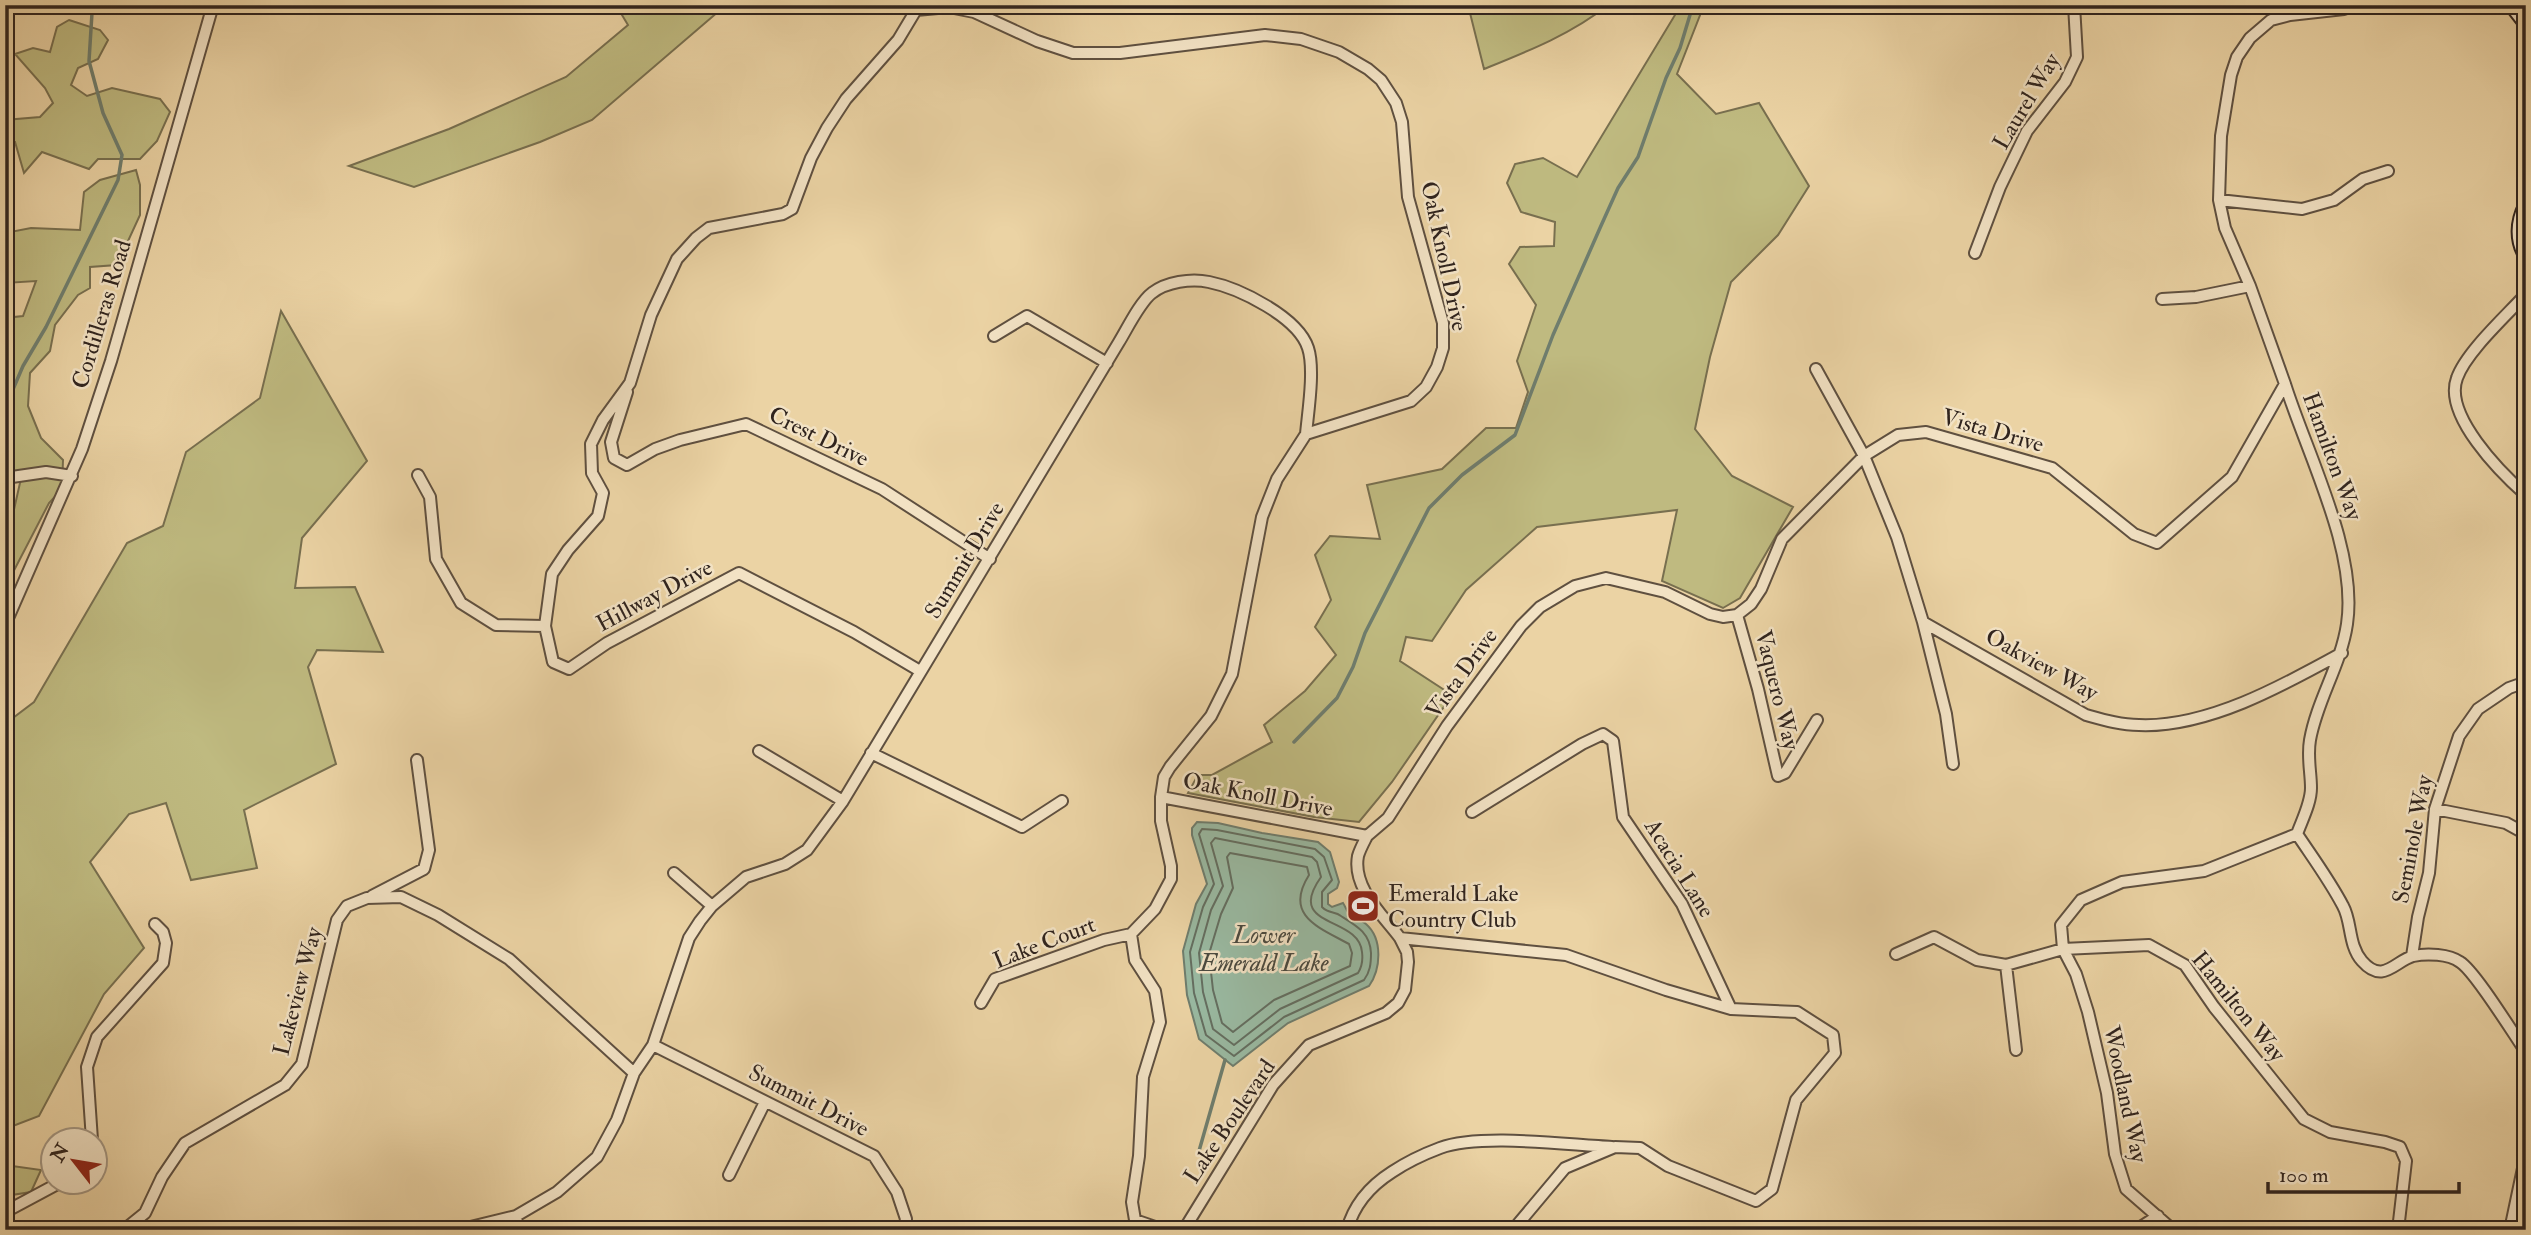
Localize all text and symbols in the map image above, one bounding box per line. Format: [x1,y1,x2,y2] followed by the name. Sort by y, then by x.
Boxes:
[1986,47,2067,155] street label: Laurel Way
[1415,179,1475,334] street label: Oak Knoll Drive
[65,236,138,392] street label: Cordilleras Road
[2296,388,2369,525] street label: Hamilton Way
[764,400,874,473] street label: Crest Drive
[1939,402,2048,459] street label: Vista Drive
[918,496,1011,624] street label: Summit Drive
[591,553,718,638] street label: Hillway Drive
[1419,622,1504,724] street label: Vista Drive
[1980,622,2104,708] street label: Oakview Way
[1749,627,1807,754] street label: Vaquero Way
[1180,766,1336,823] street label: Oak Knoll Drive
[2386,772,2439,906] street label: Seminole Way
[1637,813,1721,923] street label: Acacia Lane
[1388,879,1519,934] place label: Emerald Lake Country Club
[1344,887,1382,925] sports icon: Emerald Lake Country Club
[989,910,1099,975] street label: Lake Court
[1197,920,1330,979] water label: Lower Emerald Lake
[266,923,329,1058] street label: Lakeview Way
[2185,945,2293,1068] street label: Hamilton Way
[2097,1022,2154,1166] street label: Woodland Way
[1177,1054,1282,1189] street label: Lake Boulevard
[744,1058,874,1143] street label: Summit Drive
[38,1126,108,1196] north arrow
[45,1138,75,1167] text: N
[2268,1151,2459,1195] scale bar
[2279,1162,2329,1189] text: 100 m

